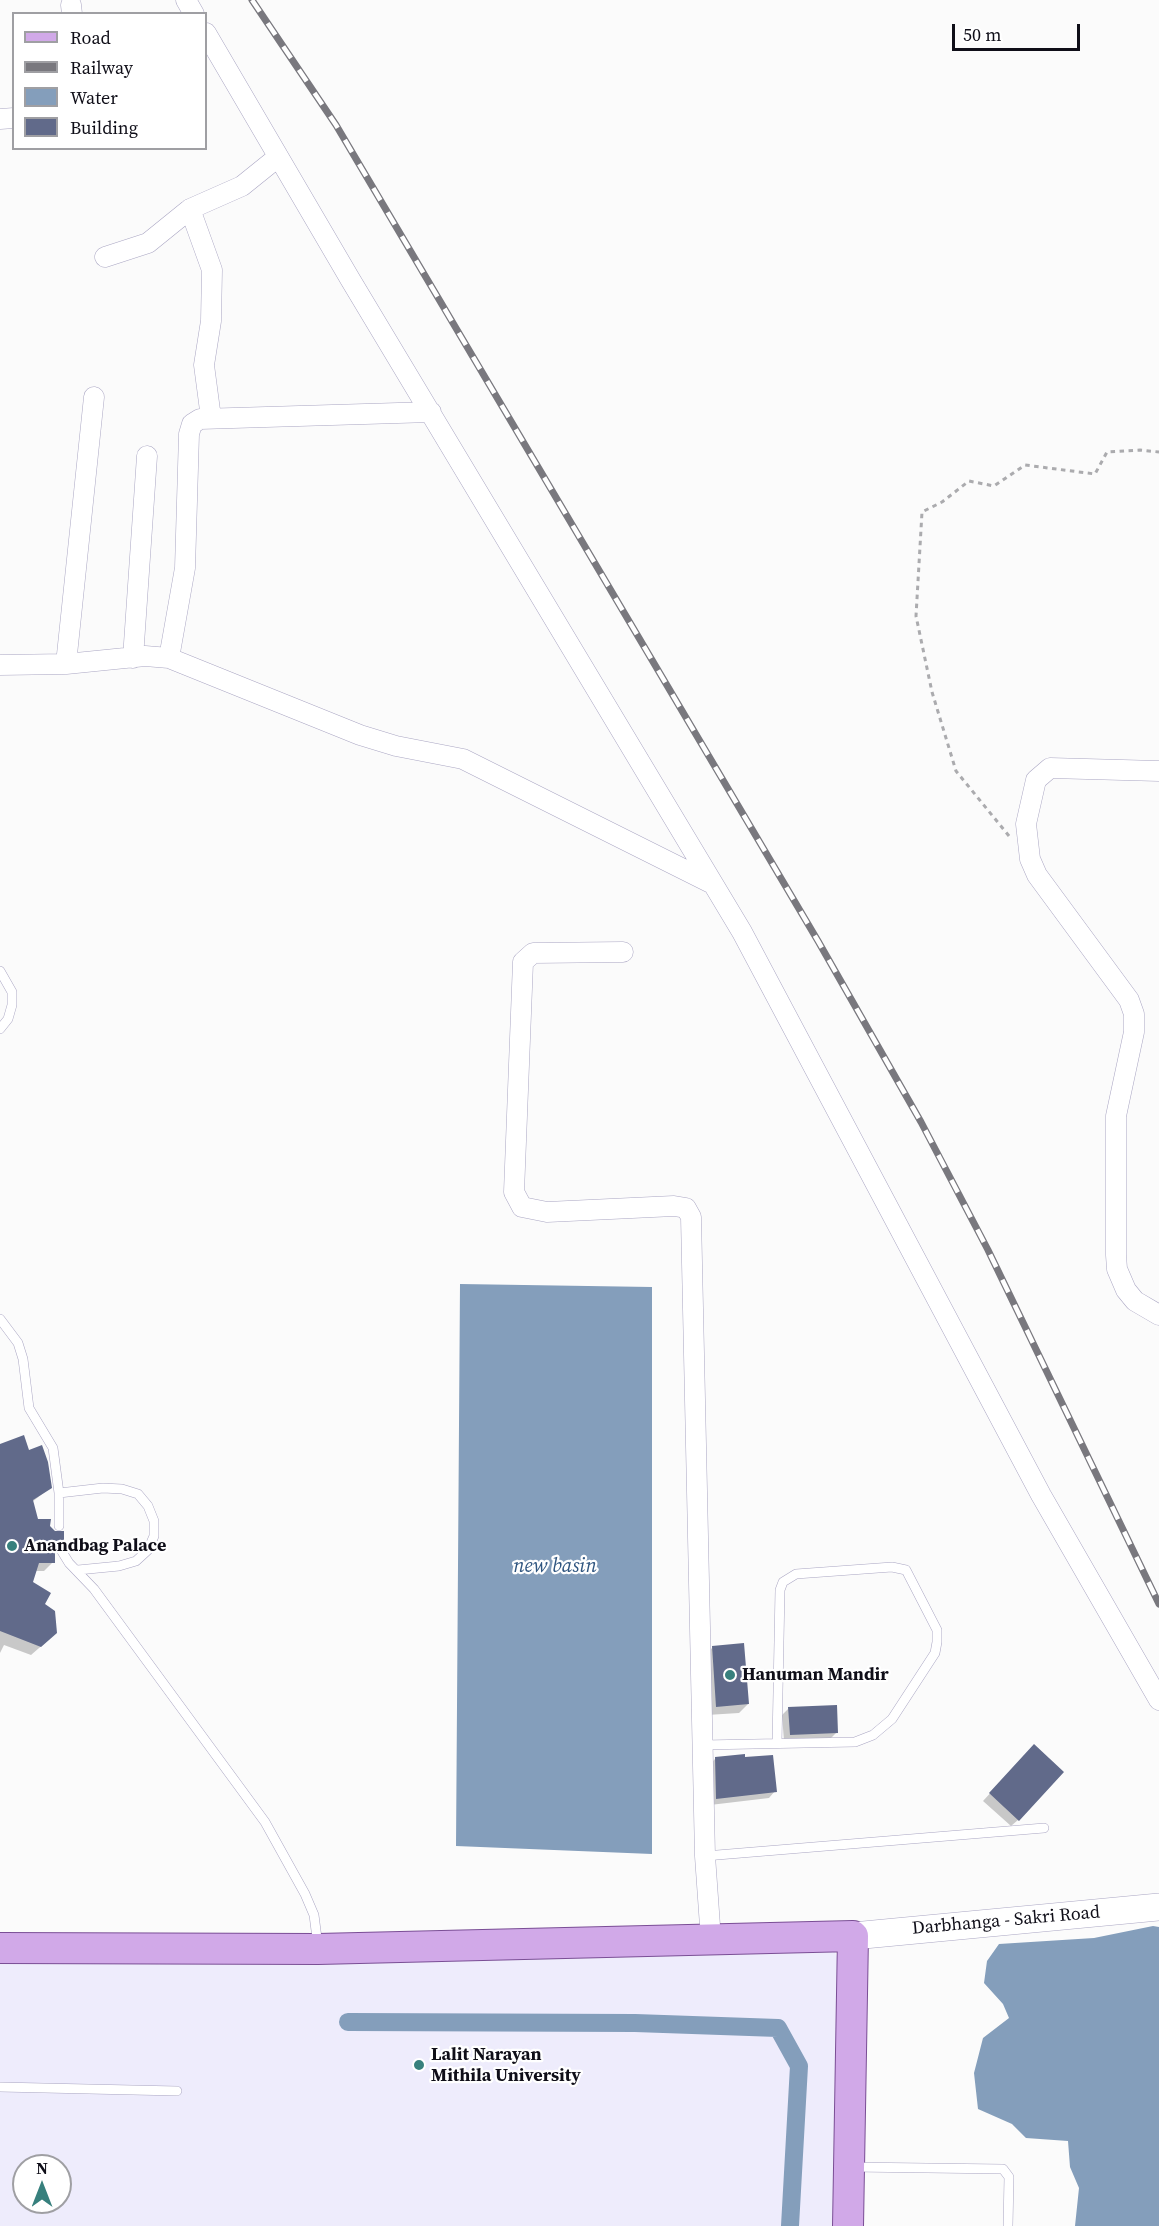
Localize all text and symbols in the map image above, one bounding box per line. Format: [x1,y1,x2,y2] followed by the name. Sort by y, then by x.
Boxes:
[12,12,207,150] legend
[955,12,1082,50] scale bar
[963,22,1001,47] text: 50 m
[70,25,111,50] text: Road
[70,55,133,80] text: Railway
[70,85,118,110] text: Water
[70,115,138,140] text: Building
[24,1535,166,1557] place label: Anandbag Palace
[5,1539,19,1553] marker: Anandbag Palace
[513,1555,597,1579] water label: new basin
[742,1664,889,1686] place label: Hanuman Mandir
[723,1668,737,1682] marker: Hanuman Mandir
[911,1902,1101,1940] street label: Darbhanga - Sakri Road
[431,2044,581,2086] place label: Lalit Narayan Mithila University
[412,2058,426,2072] marker: Lalit Narayan Mithila University
[12,2154,72,2214] north arrow
[36,2157,48,2179] text: N

